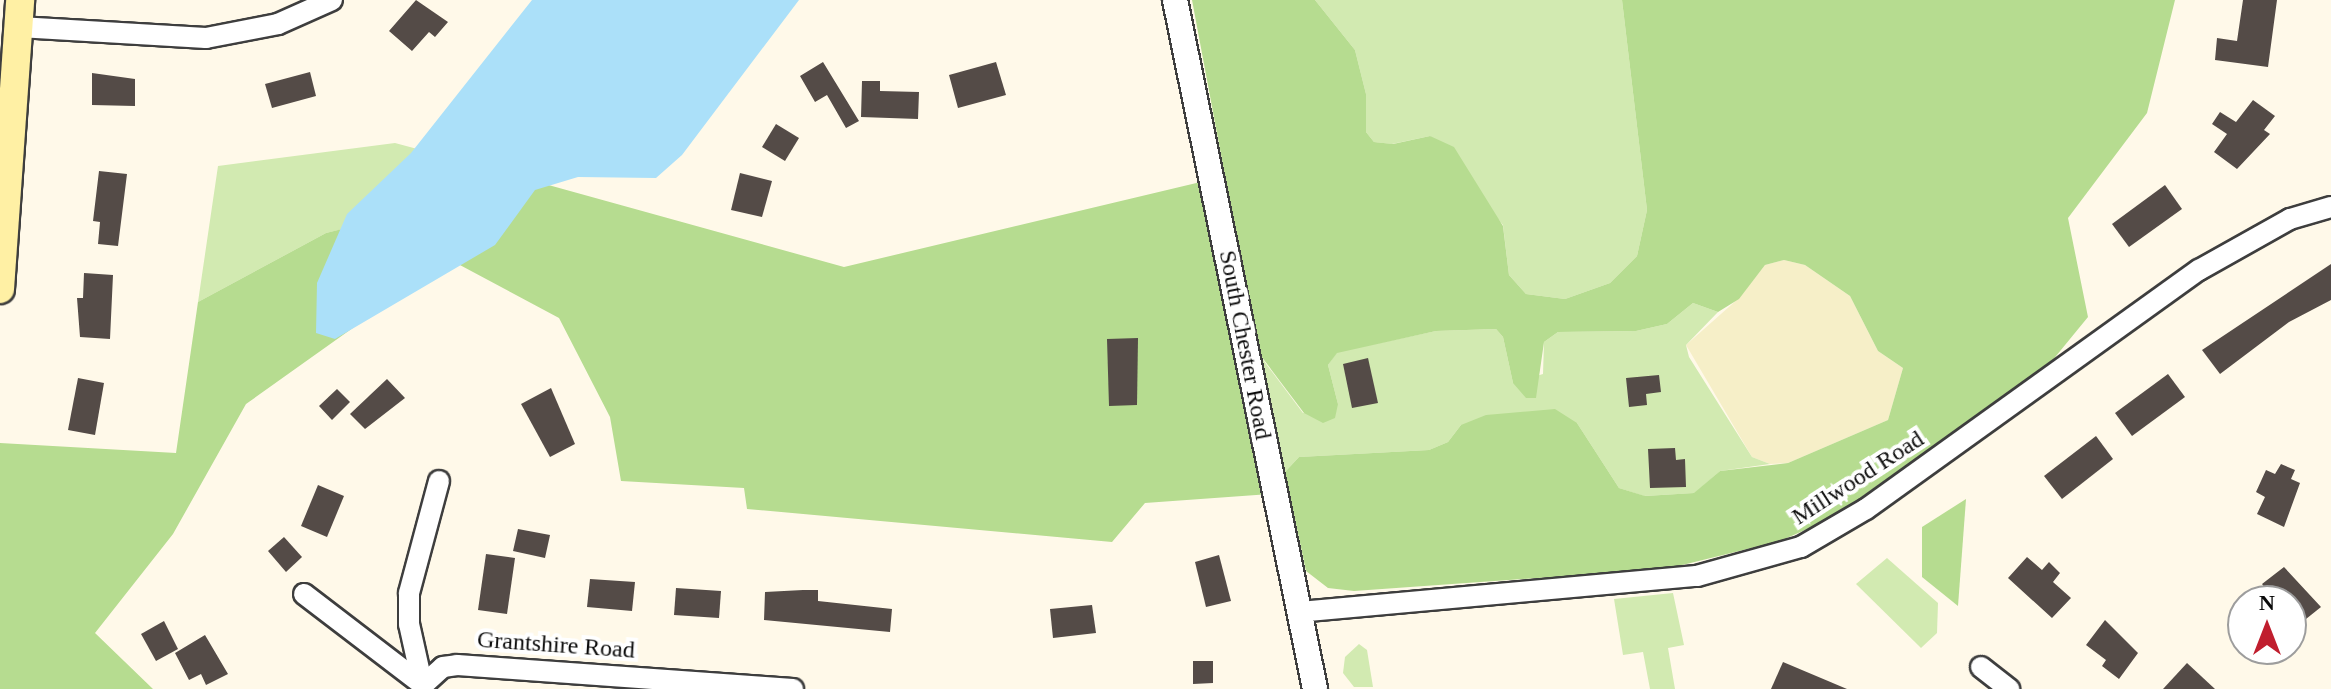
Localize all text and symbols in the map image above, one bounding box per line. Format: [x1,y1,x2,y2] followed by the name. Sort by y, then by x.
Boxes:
[1213,248,1277,442] street label: South Chester Road
[1787,425,1929,531] street label: Millwood Road
[2227,585,2307,665] north arrow
[2259,590,2275,615] text: N
[476,625,636,665] street label: Grantshire Road

